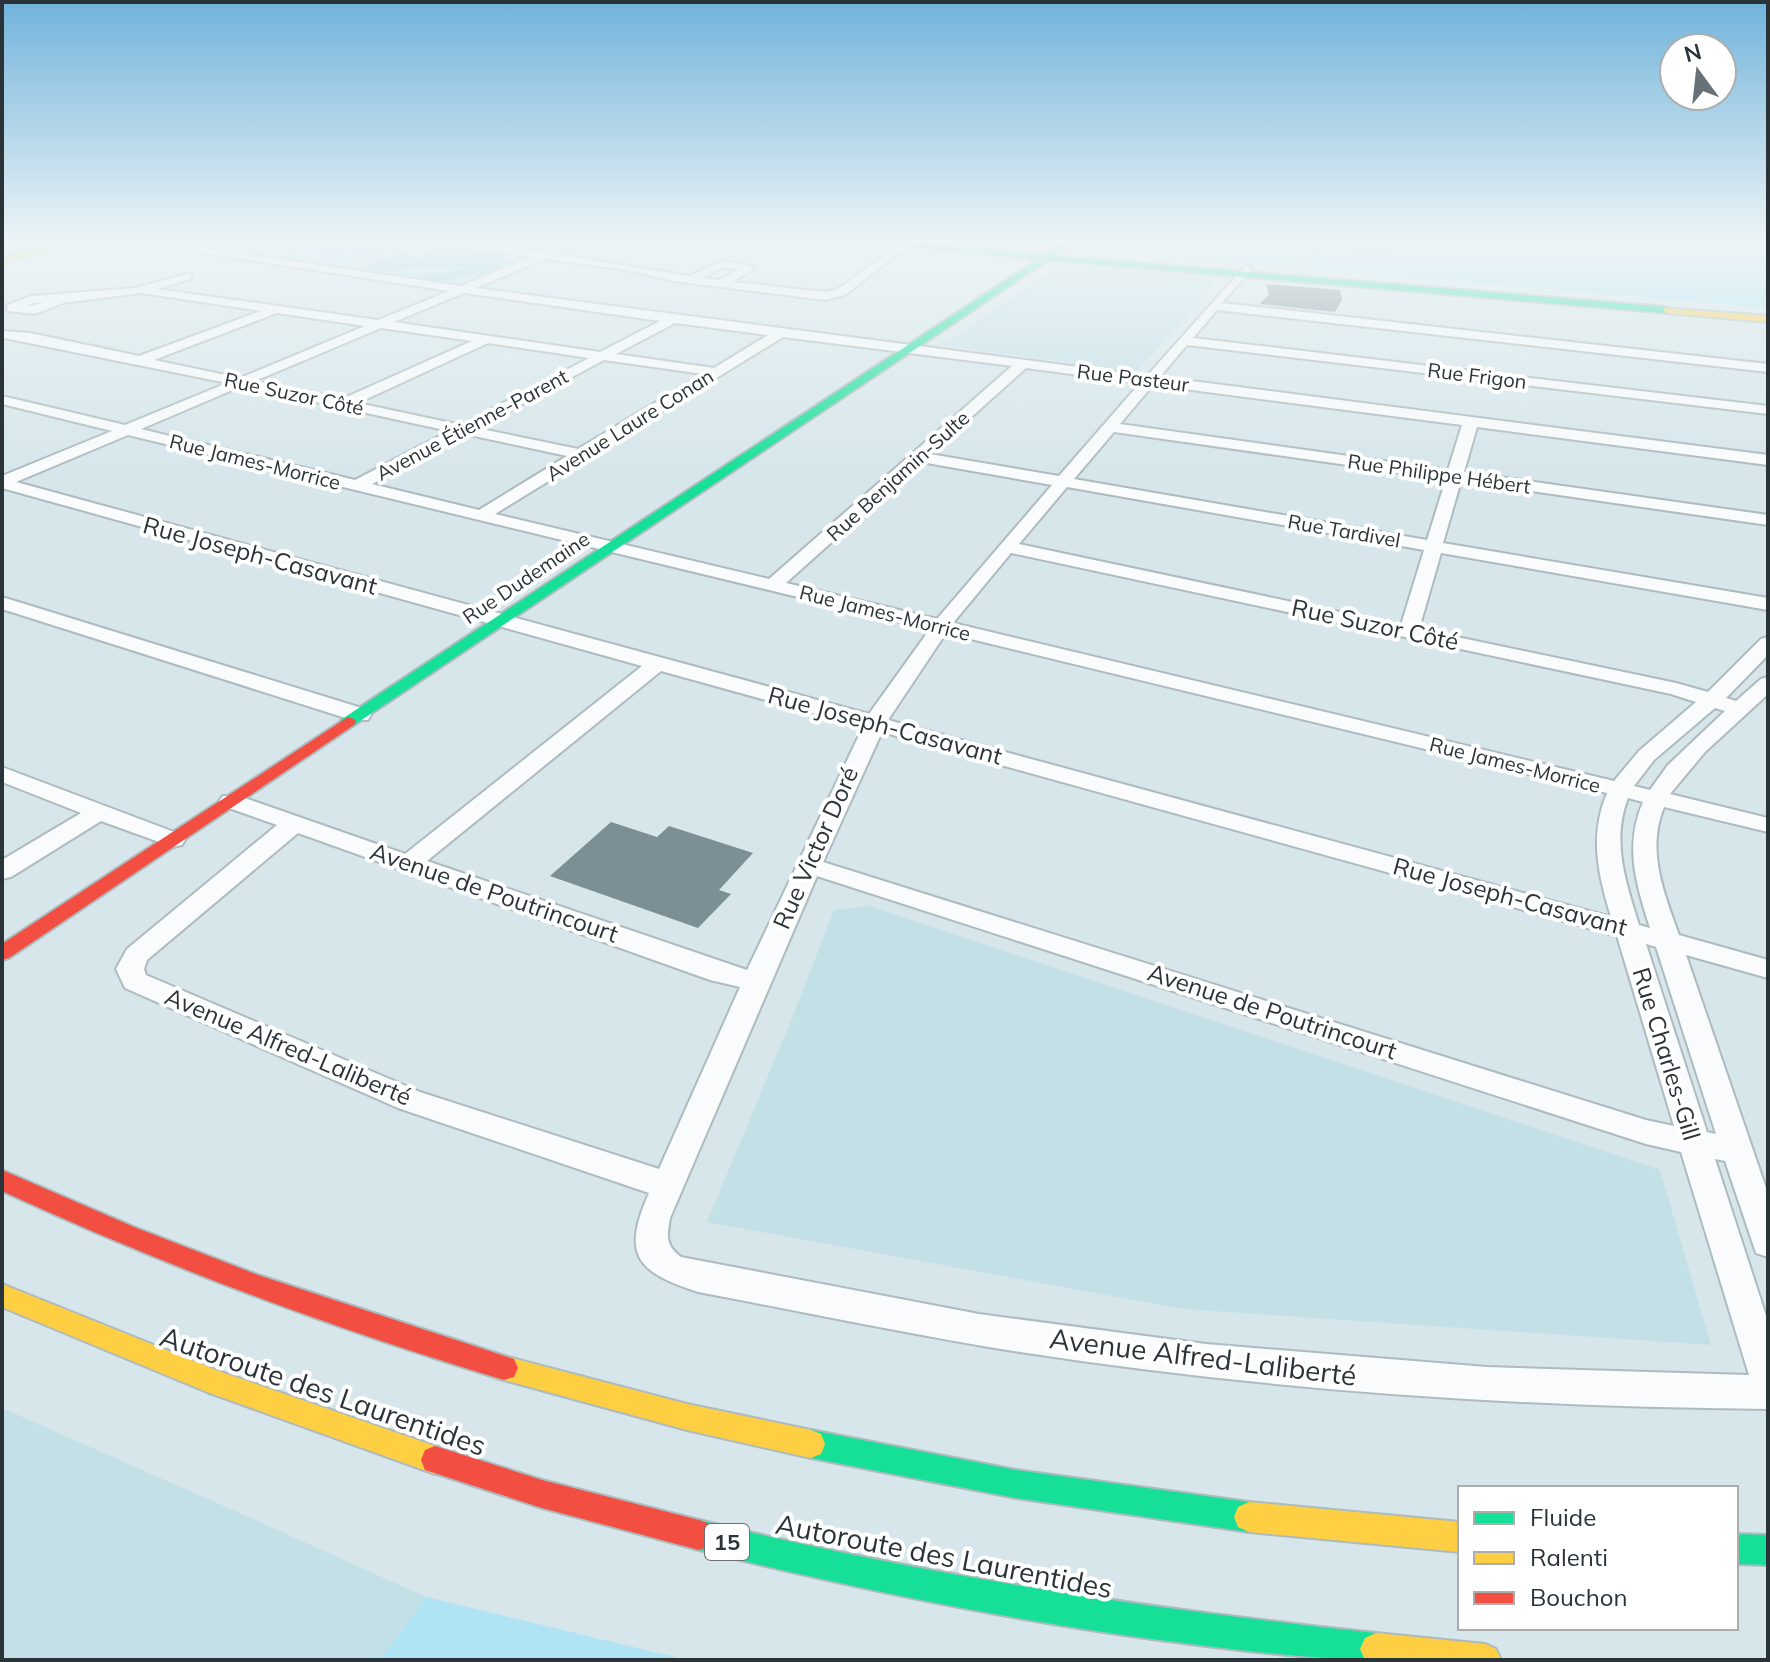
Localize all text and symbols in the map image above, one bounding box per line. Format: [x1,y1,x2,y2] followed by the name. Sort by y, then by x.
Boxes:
[1658,32,1738,112] north arrow
[1681,37,1704,68] text: N
[1426,357,1528,394] street label: Rue Frigon
[1076,358,1191,397] street label: Rue Pasteur
[372,363,572,486] street label: Avenue Étienne-Parent
[542,363,718,486] street label: Avenue Laure Conan
[222,367,366,420] street label: Rue Suzor Côté
[821,405,974,546] street label: Rue Benjamin-Sulte
[167,428,343,495] street label: Rue James-Morrice
[1346,448,1532,499] street label: Rue Philippe Hébert
[1286,508,1402,553] street label: Rue Tardivel
[140,509,381,601] street label: Rue Joseph-Casavant
[457,526,594,629] street label: Rue Dudemaine
[797,579,973,646] street label: Rue James-Morrice
[1289,592,1461,656] street label: Rue Suzor Côté
[765,679,1006,771] street label: Rue Joseph-Casavant
[1427,731,1603,798] street label: Rue James-Morrice
[766,762,864,933] street label: Rue Victor Doré
[367,836,622,949] street label: Avenue de Poutrincourt
[1390,850,1631,942] street label: Rue Joseph-Casavant
[1144,957,1401,1065] street label: Avenue de Poutrincourt
[1626,964,1707,1144] street label: Rue Charles-Gill
[161,981,416,1112] street label: Avenue Alfred-Laliberté
[156,1318,491,1463] street label: Autoroute des Laurentides
[1048,1320,1358,1393] street label: Avenue Alfred-Laliberté
[1458,1486,1738,1630] legend
[1530,1502,1596,1532] text: Fluide
[773,1506,1115,1605] street label: Autoroute des Laurentides
[705,1524,749,1560] road number: 15
[1530,1542,1608,1572] text: Ralenti
[1530,1582,1628,1612] text: Bouchon

